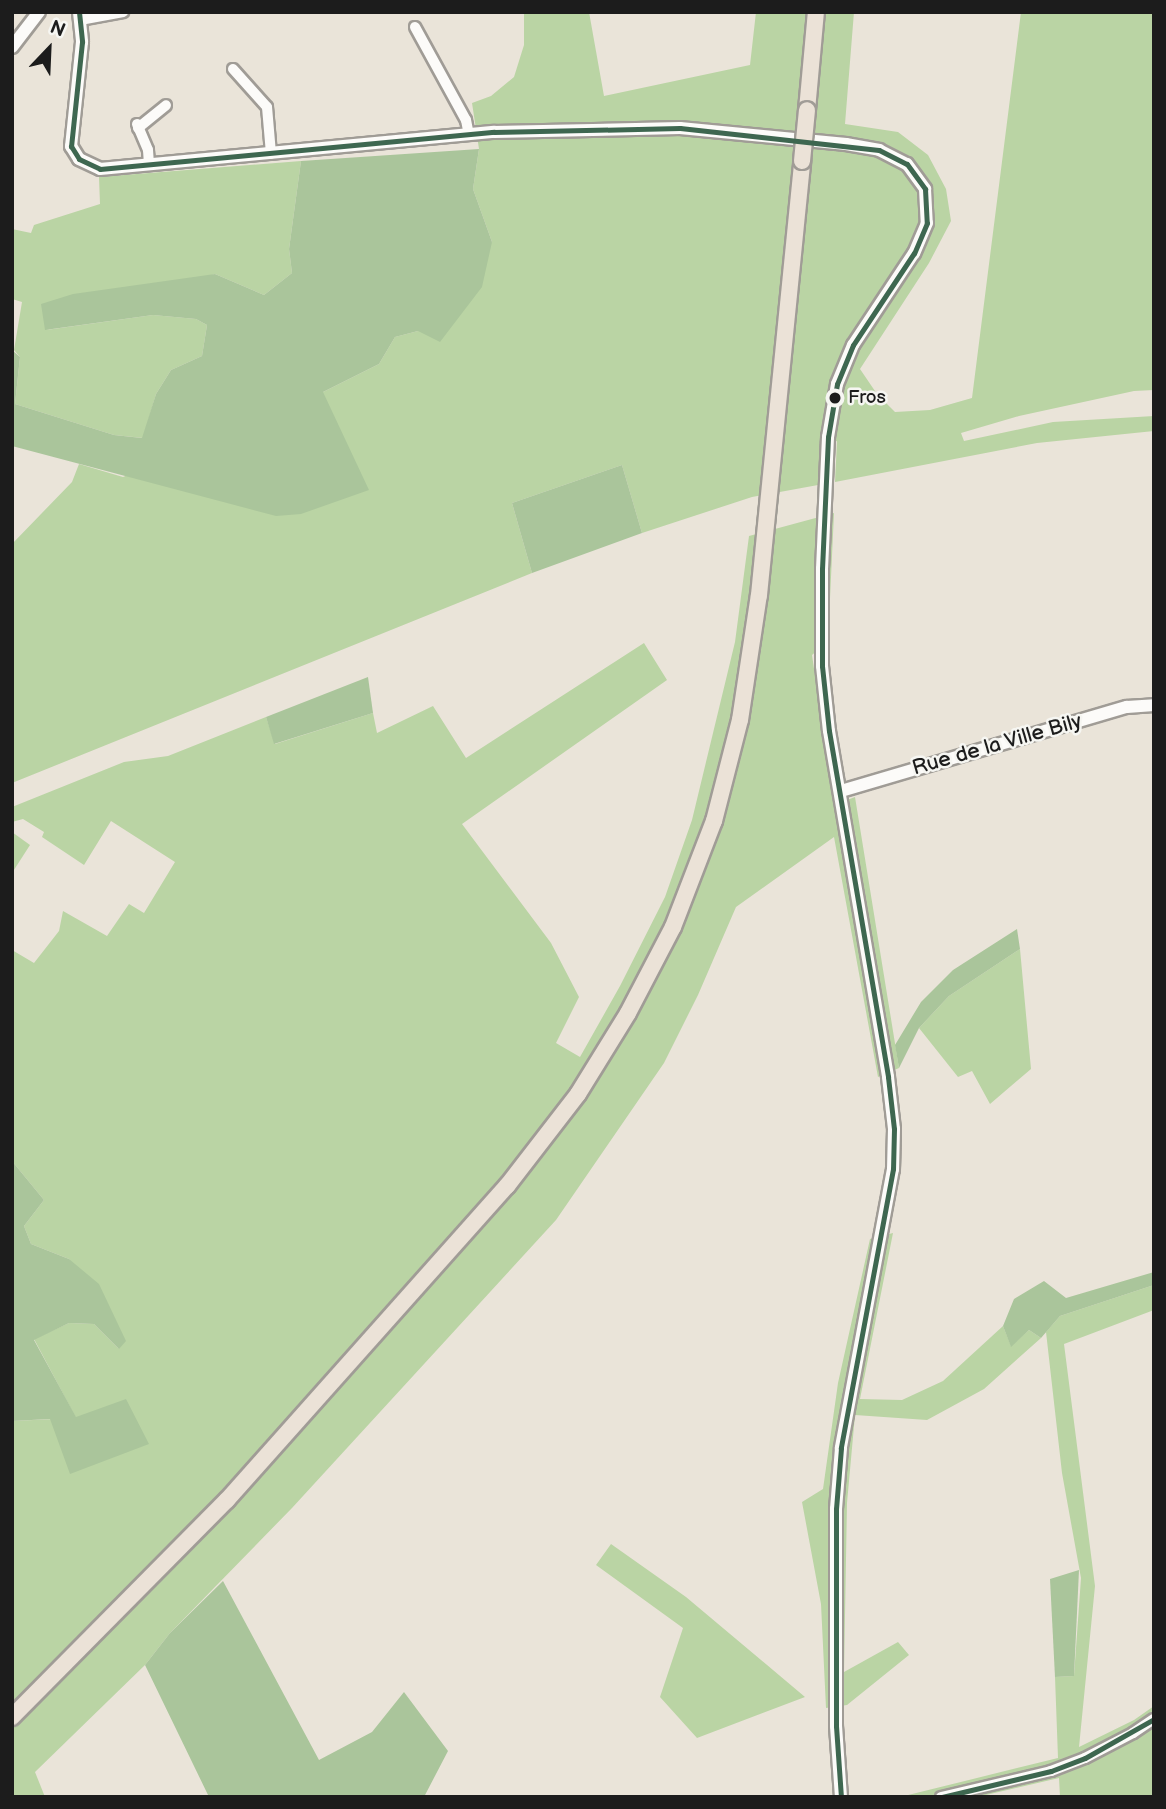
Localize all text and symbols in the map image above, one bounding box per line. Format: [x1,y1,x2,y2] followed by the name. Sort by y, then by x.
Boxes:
[14,14,84,84] north arrow
[46,16,68,43] text: N
[848,387,886,409] place label: Fros
[828,391,842,405] marker: Fros
[909,709,1085,781] street label: Rue de la Ville Bily

